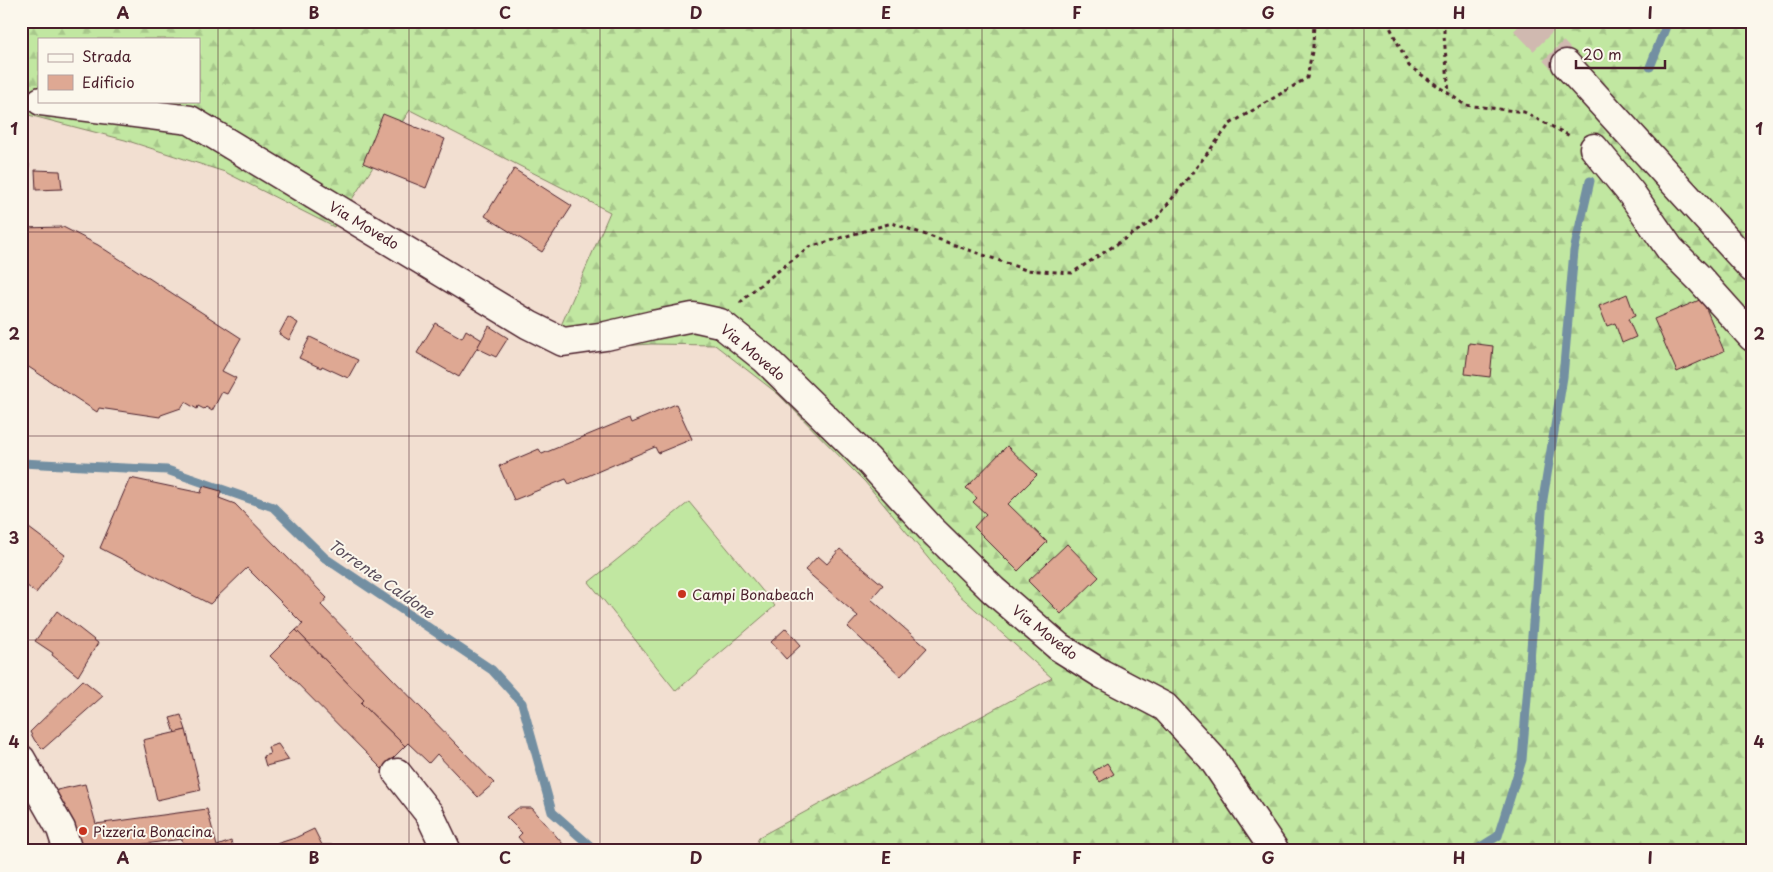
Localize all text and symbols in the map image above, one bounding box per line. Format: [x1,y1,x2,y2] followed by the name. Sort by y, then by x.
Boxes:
[117,0,130,24] text: A
[309,0,320,24] text: B
[499,0,511,24] text: C
[690,0,702,24] text: D
[881,0,891,24] text: E
[1072,0,1082,24] text: F
[1261,0,1275,24] text: G
[1453,0,1465,24] text: H
[1647,0,1653,24] text: I
[38,38,200,102] legend
[1576,38,1664,70] scale bar
[1583,42,1622,65] text: 20 m
[82,44,132,67] text: Strada
[82,70,135,93] text: Edificio
[10,116,18,140] text: 1
[1755,116,1763,140] text: 1
[325,196,403,254] street label: Via Movedo
[716,319,790,385] street label: Via Movedo
[8,321,20,345] text: 2
[1753,321,1765,345] text: 2
[9,525,19,549] text: 3
[1754,525,1764,549] text: 3
[324,533,440,624] water label: Torrente Caldone
[692,584,814,605] place label: Campi Bonabeach
[676,588,688,600] marker: Campi Bonabeach
[1008,600,1083,665] street label: Via Movedo
[9,729,20,753] text: 4
[1754,729,1765,753] text: 4
[93,821,212,842] place label: Pizzeria Bonacina
[77,825,89,837] marker: Pizzeria Bonacina
[117,845,130,869] text: A
[309,845,320,869] text: B
[499,845,511,869] text: C
[690,845,702,869] text: D
[881,845,891,869] text: E
[1072,845,1082,869] text: F
[1261,845,1275,869] text: G
[1453,845,1465,869] text: H
[1647,845,1653,869] text: I

